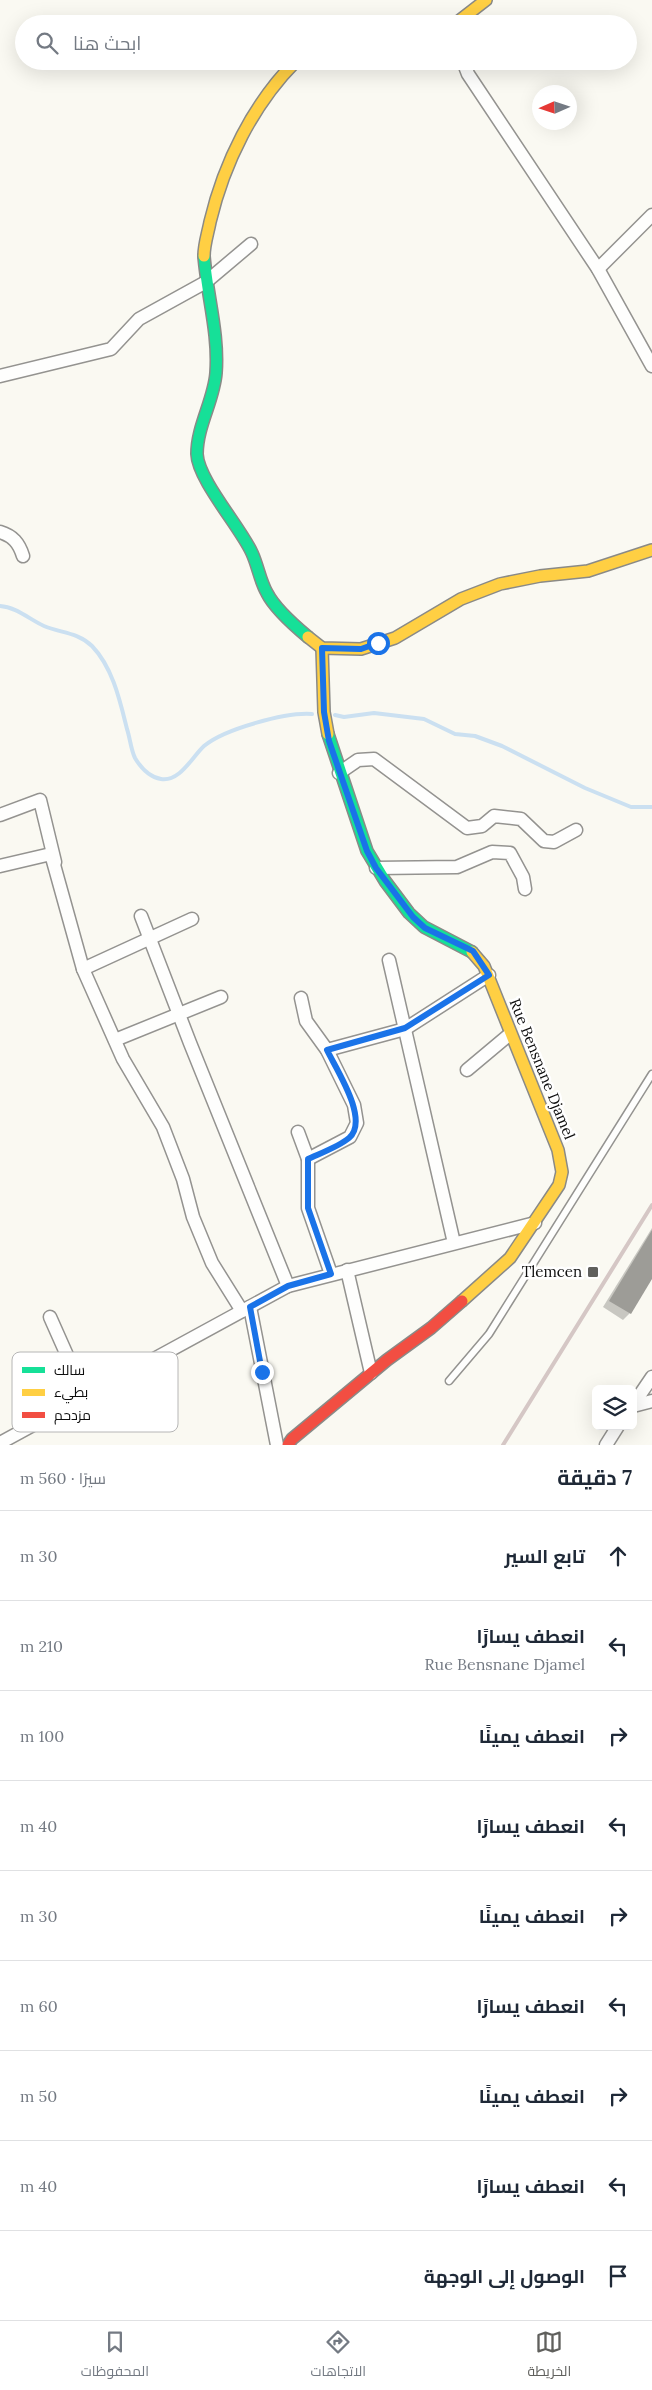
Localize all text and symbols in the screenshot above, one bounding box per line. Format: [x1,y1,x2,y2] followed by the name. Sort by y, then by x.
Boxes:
[15,15,637,70] search box
[33,29,61,57] icon: search
[73,31,141,55] text: ابحث هنا
[532,85,577,130] north arrow
[367,632,390,655] route start
[505,996,579,1142] street label: Rue Bensnane Djamel
[522,1262,582,1281] place label: Tlemcen
[586,1265,600,1279] marker: Tlemcen
[12,1352,178,1432] legend
[54,1361,85,1379] text: سالك
[251,1361,274,1384] route end
[54,1383,88,1404] text: بطيء
[592,1385,637,1430] map controls
[592,1385,637,1430] button: layers
[54,1406,91,1425] text: مزدحم
[557,1464,632,1491] text: 7 دقيقة
[20,1468,106,1488] text: سيرًا · 560 m
[604,1542,632,1570] icon: ahead
[504,1544,585,1568] text: تابع السير
[20,1546,57,1566] text: 30 m
[476,1624,585,1648] text: انعطف يسارًا
[604,1632,632,1660] icon: left
[20,1636,63,1656] text: 210 m
[425,1654,585,1674] text: Rue Bensnane Djamel
[604,1722,632,1750] icon: right
[479,1724,585,1748] text: انعطف يمينًا
[20,1726,64,1746] text: 100 m
[604,1812,632,1840] icon: left
[476,1814,585,1838] text: انعطف يسارًا
[20,1816,57,1836] text: 40 m
[604,1902,632,1930] icon: right
[479,1904,585,1928] text: انعطف يمينًا
[20,1906,57,1926] text: 30 m
[604,1992,632,2020] icon: left
[476,1994,585,2018] text: انعطف يسارًا
[20,1996,58,2016] text: 60 m
[604,2082,632,2110] icon: right
[479,2084,585,2108] text: انعطف يمينًا
[20,2086,57,2106] text: 50 m
[604,2172,632,2200] icon: left
[476,2174,585,2198] text: انعطف يسارًا
[20,2176,57,2196] text: 40 m
[604,2262,632,2290] icon: arrive
[424,2264,585,2288] text: الوصول إلى الوجهة
[81,2328,149,2384] tab: المحفوظات
[311,2328,366,2384] tab: الاتجاهات
[528,2328,571,2384] tab: الخريطة

